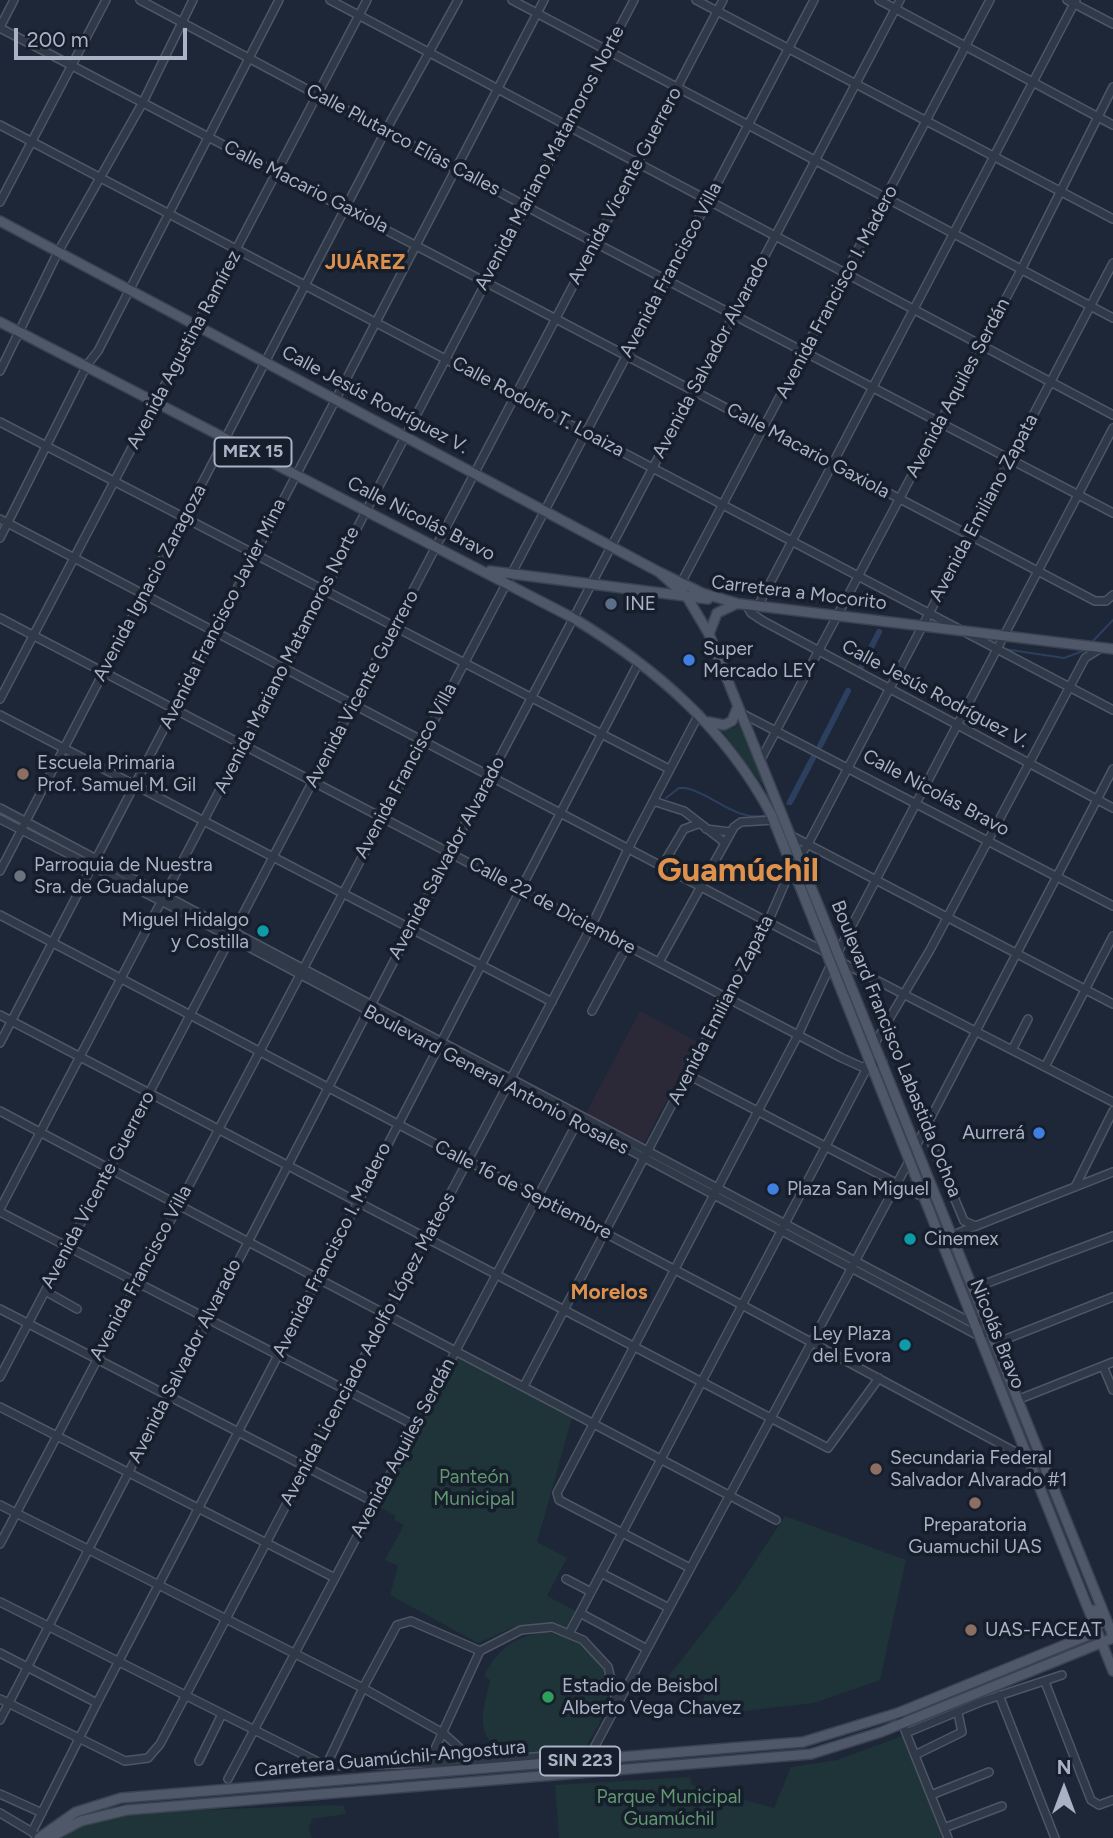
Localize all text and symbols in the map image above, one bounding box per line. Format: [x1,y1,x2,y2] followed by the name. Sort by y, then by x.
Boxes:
[18,14,191,58] scale bar
[470,22,630,294] street label: Avenida Mariano Matamoros Norte
[27,27,89,52] text: 200 m
[302,79,504,201] street label: Calle Plutarco Elías Calles
[563,83,687,289] street label: Avenida Vicente Guerrero
[220,136,392,238] street label: Calle Macario Gaxiola
[615,178,727,362] street label: Avenida Francisco Villa
[771,182,903,402] street label: Avenida Francisco I. Madero
[122,247,246,453] street label: Avenida Agustina Ramírez
[325,250,405,276] district label: JUÁREZ
[648,252,774,462] street label: Avenida Salvador Alvarado
[901,294,1015,482] street label: Avenida Aquiles Serdán
[278,341,472,459] street label: Calle Jesús Rodríguez V.
[448,352,628,462] street label: Calle Rodolfo T. Loaiza
[723,398,893,504] street label: Calle Macario Gaxiola
[925,410,1043,606] street label: Avenida Emiliano Zapata
[215,438,292,466] road number: MEX 15
[343,472,499,566] street label: Calle Nicolás Bravo
[88,481,212,685] street label: Avenida Ignacio Zaragoza
[155,495,291,733] street label: Avenida Francisco Javier Mina
[210,523,364,797] street label: Avenida Mariano Matamoros Norte
[710,571,888,615] street label: Carretera a Mocorito
[300,586,424,792] street label: Avenida Vicente Guerrero
[625,593,656,615] place label: INE
[603,596,619,612] marker: INE
[838,635,1032,753] street label: Calle Jesús Rodríguez V.
[703,638,815,682] place label: Super Mercado LEY
[681,652,697,668] marker: Super Mercado LEY
[350,679,462,863] street label: Avenida Francisco Villa
[859,745,1013,841] street label: Calle Nicolás Bravo
[37,752,196,796] place label: Escuela Primaria Prof. Samuel M. Gil
[384,753,510,963] street label: Avenida Salvador Alvarado
[15,766,31,782] marker: Escuela Primaria Prof. Samuel M. Gil
[657,851,819,891] district label: Guamúchil
[465,852,639,960] street label: Calle 22 de Diciembre
[34,854,213,898] place label: Parroquia de Nuestra Sra. de Guadalupe
[12,868,28,884] marker: Parroquia de Nuestra Sra. de Guadalupe
[826,897,966,1201] street label: Boulevard Francisco Labastida Ochoa
[122,909,249,953] place label: Miguel Hidalgo y Costilla
[663,912,779,1108] street label: Avenida Emiliano Zapata
[255,923,271,939] marker: Miguel Hidalgo y Costilla
[359,1000,633,1160] street label: Boulevard General Antonio Rosales
[36,1087,160,1293] street label: Avenida Vicente Guerrero
[962,1122,1025,1144] place label: Aurrerá
[1031,1125,1047,1141] marker: Aurrerá
[431,1135,615,1245] street label: Calle 16 de Septiembre
[268,1139,396,1361] street label: Avenida Francisco I. Madero
[787,1178,929,1200] place label: Plaza San Miguel
[85,1181,197,1365] street label: Avenida Francisco Villa
[765,1181,781,1197] marker: Plaza San Miguel
[275,1189,461,1509] street label: Avenida Licenciado Adolfo López Mateos
[924,1228,999,1250] place label: Cinemex
[902,1231,918,1247] marker: Cinemex
[124,1255,246,1467] street label: Avenida Salvador Alvarado
[965,1276,1029,1392] street label: Nicolás Bravo
[571,1280,647,1306] district label: Morelos
[812,1323,891,1367] place label: Ley Plaza del Evora
[897,1337,913,1353] marker: Ley Plaza del Evora
[346,1354,460,1542] street label: Avenida Aquiles Serdán
[890,1447,1067,1491] place label: Secundaria Federal Salvador Alvarado #1
[868,1461,884,1477] marker: Secundaria Federal Salvador Alvarado #1
[433,1466,515,1510] park label: Panteón Municipal
[967,1495,983,1511] marker: Preparatoria Guamuchil UAS
[908,1514,1042,1558] place label: Preparatoria Guamuchil UAS
[985,1619,1102,1641] place label: UAS-FACEAT
[963,1622,979,1638] marker: UAS-FACEAT
[562,1675,741,1719] place label: Estadio de Beisbol Alberto Vega Chavez
[540,1689,556,1705] marker: Estadio de Beisbol Alberto Vega Chavez
[253,1736,527,1782] street label: Carretera Guamúchil-Angostura
[540,1746,620,1776] road number: SIN 223
[1029,1754,1099,1824] north arrow
[1057,1756,1071,1779] text: N
[596,1786,742,1830] park label: Parque Municipal Guamúchil

